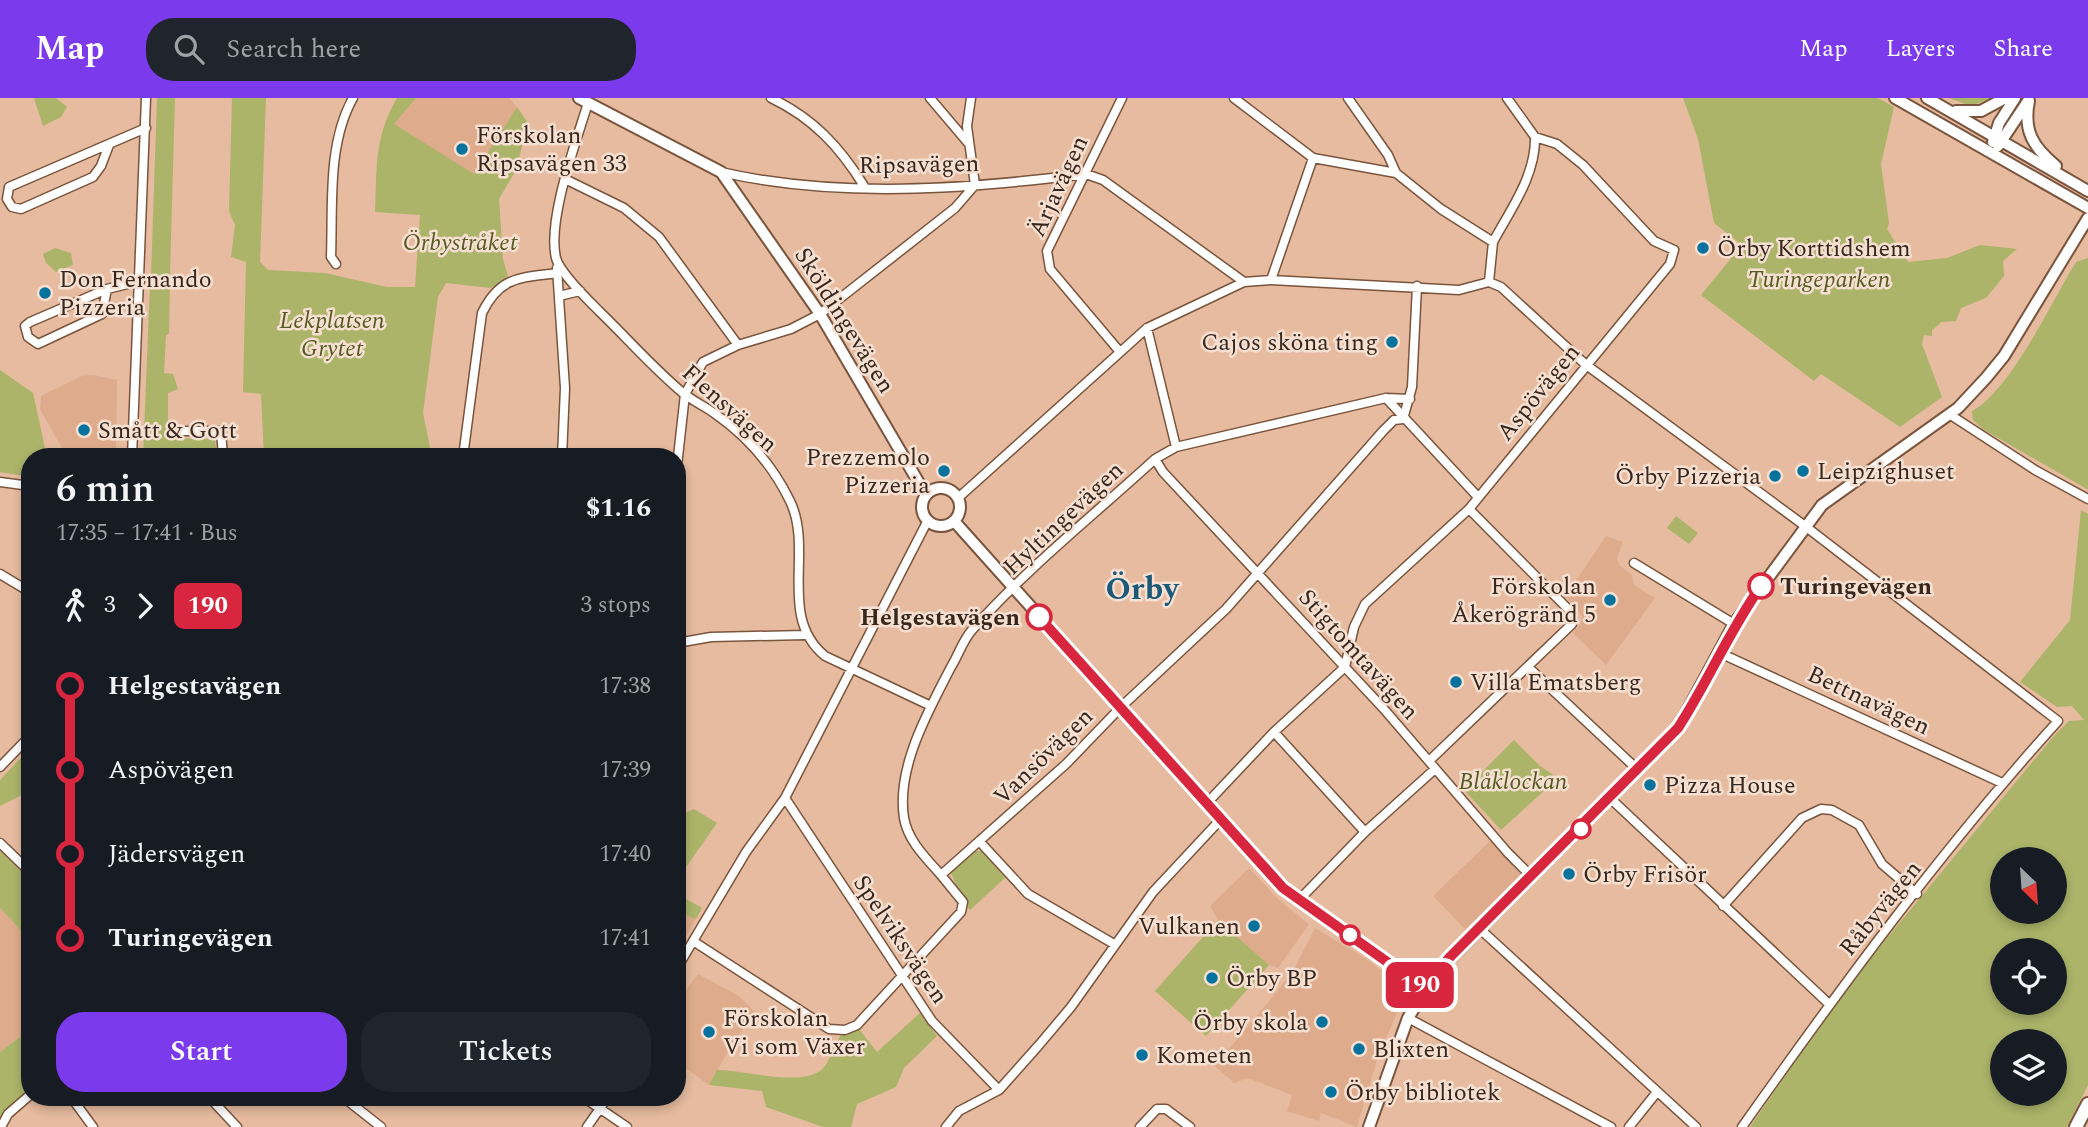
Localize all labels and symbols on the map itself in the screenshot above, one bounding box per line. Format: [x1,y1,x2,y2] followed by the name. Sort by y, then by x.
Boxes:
[476,118,627,182] place label: Förskolan Ripsavägen 33
[1020,130,1098,243] street label: Ärjavägen
[454,141,470,157] marker: Förskolan Ripsavägen 33
[858,146,980,184] street label: Ripsavägen
[403,225,518,261] park label: Örbystråket
[1717,231,1911,267] place label: Örby Korttidshem
[785,240,904,401] street label: Sköldingevägen
[1695,240,1711,256] marker: Örby Korttidshem
[59,262,212,326] place label: Don Fernando Pizzeria
[1747,262,1891,298] park label: Turingeparken
[37,285,53,301] marker: Don Fernando Pizzeria
[279,303,385,367] park label: Lekplatsen Grytet
[1201,325,1378,361] place label: Cajos sköna ting
[1384,334,1400,350] marker: Cajos sköna ting
[1488,336,1589,449] street label: Aspövägen
[673,356,786,462] street label: Flensvägen
[98,413,237,449] place label: Smått & Gott
[76,422,92,438] marker: Smått & Gott
[806,440,930,504] place label: Prezzemolo Pizzeria
[995,453,1132,584] street label: Hyltingevägen
[1817,454,1955,490] place label: Leipzighuset
[1615,459,1761,495] place label: Örby Pizzeria
[936,463,952,479] marker: Prezzemolo Pizzeria
[1795,463,1811,479] marker: Leipzighuset
[1767,468,1783,484] marker: Örby Pizzeria
[1106,565,1180,614] district label: Örby
[1451,569,1596,633] place label: Förskolan Åkerögränd 5
[1780,569,1932,605] place label: Turingevägen
[1748,573,1774,599] marker: Turingevägen
[1289,581,1427,728] street label: Stigtomtavägen
[1602,592,1618,608] marker: Förskolan Åkerögränd 5
[860,600,1020,636] place label: Helgestavägen
[1026,604,1052,630] marker: Helgestavägen
[1801,657,1936,745] street label: Bettnavägen
[1470,665,1641,701] place label: Villa Ematsberg
[1448,674,1464,690] marker: Villa Ematsberg
[985,700,1102,814] street label: Vansövägen
[1458,764,1568,800] park label: Blåklockan
[1664,768,1796,804] place label: Pizza House
[1642,777,1658,793] marker: Pizza House
[1571,819,1591,839] unlabelled marker
[1990,847,2067,924] north arrow
[1831,853,1931,964] street label: Råbyvägen
[1583,857,1707,893] place label: Örby Frisör
[1561,866,1577,882] marker: Örby Frisör
[844,868,957,1011] street label: Spelviksvägen
[1138,909,1240,945] place label: Vulkanen
[1246,918,1262,934] marker: Vulkanen
[1340,925,1360,945] unlabelled marker
[1226,961,1317,997] place label: Örby BP
[1380,962,1460,1008] line badge: 190
[1204,970,1220,986] marker: Örby BP
[723,1001,865,1065] place label: Förskolan Vi som Växer
[1193,1005,1308,1041] place label: Örby skola
[1314,1014,1330,1030] marker: Örby skola
[701,1024,717,1040] marker: Förskolan Vi som Växer
[1373,1032,1449,1068] place label: Blixten
[1156,1038,1252,1074] place label: Kometen
[1351,1041,1367,1057] marker: Blixten
[1134,1047,1150,1063] marker: Kometen
[1345,1075,1500,1111] place label: Örby bibliotek
[1323,1084,1339,1100] marker: Örby bibliotek

